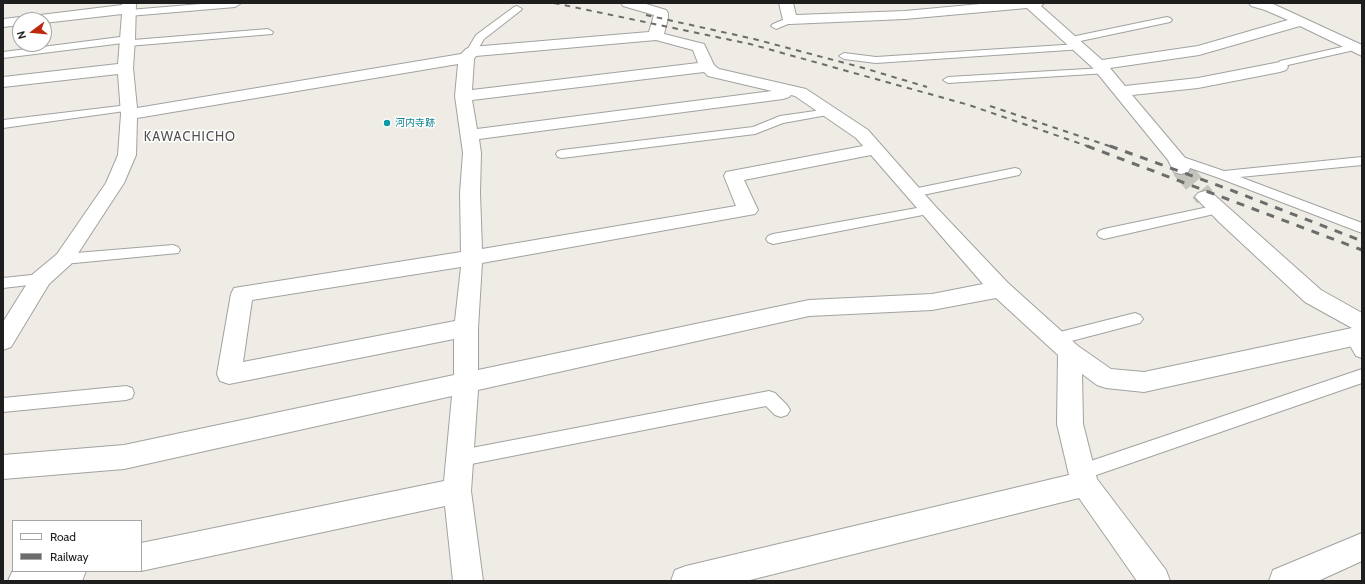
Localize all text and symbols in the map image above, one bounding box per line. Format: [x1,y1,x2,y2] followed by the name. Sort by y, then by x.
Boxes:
[12,12,52,52] north arrow
[14,29,29,41] text: N
[395,117,435,129] place label: 河内寺跡
[382,118,392,128] marker: 河内寺跡
[144,129,236,145] district label: KAWACHICHO
[12,520,142,572] legend
[50,529,76,544] text: Road
[50,549,88,564] text: Railway

